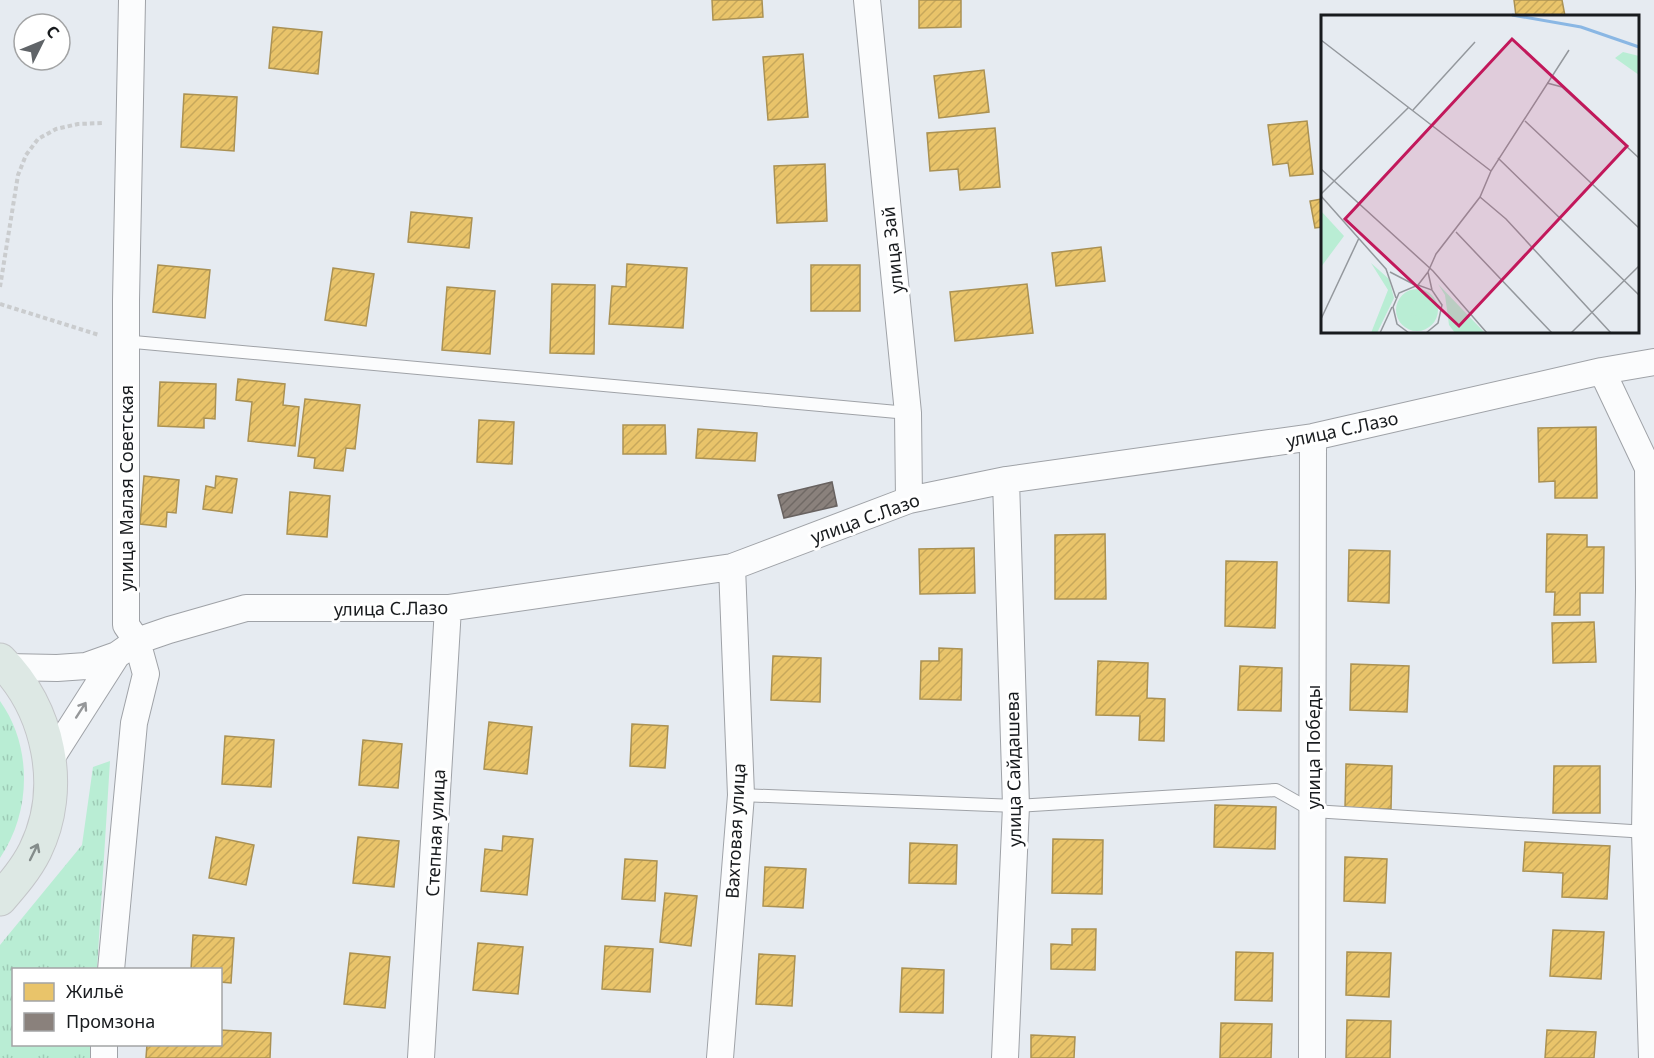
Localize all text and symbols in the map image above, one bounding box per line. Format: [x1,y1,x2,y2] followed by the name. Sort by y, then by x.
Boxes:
[12,12,72,72] north arrow
[1321,15,1639,333] inset map
[41,20,65,43] text: С
[876,205,908,295] street label: улица Зай
[114,385,138,591] street label: улица Малая Советская
[1284,405,1400,453] street label: улица С.Лазо
[807,487,923,549] street label: улица С.Лазо
[334,595,448,621] street label: улица С.Лазо
[1301,685,1325,809] street label: улица Победы
[1000,691,1026,847] street label: улица Сайдашева
[75,702,88,719] one-way arrow
[719,763,751,899] street label: Вахтовая улица
[420,769,450,897] street label: Степная улица
[28,843,40,861] one-way arrow
[12,968,222,1046] legend
[66,979,124,1003] text: Жильё
[66,1009,155,1033] text: Промзона

